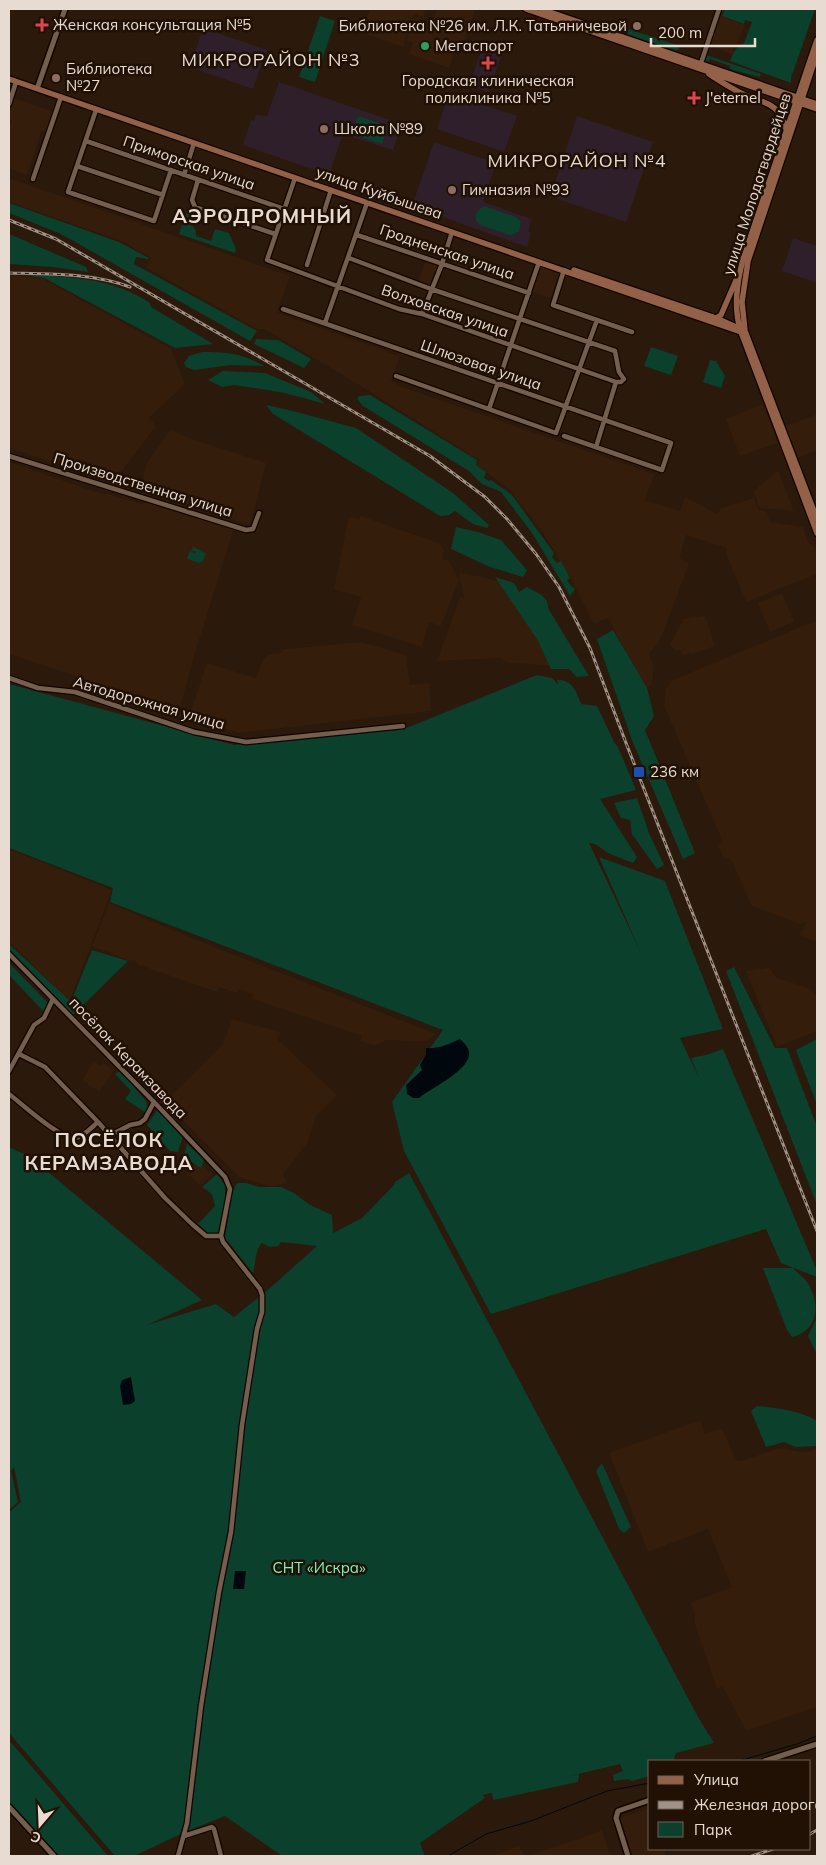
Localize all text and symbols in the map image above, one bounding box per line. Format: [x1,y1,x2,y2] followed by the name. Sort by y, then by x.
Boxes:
[53,15,251,34] place label: Женская консультация №5
[651,15,755,47] scale bar
[339,16,627,35] place label: Библиотека №26 им. Л.К. Татьяничевой
[35,18,49,32] marker: Женская консультация №5
[631,20,643,32] marker: Библиотека №26 им. Л.К. Татьяничевой
[658,23,702,42] text: 200 m
[435,36,513,55] place label: Мегаспорт
[419,40,431,52] marker: Мегаспорт
[182,48,360,71] district label: МИКРОРАЙОН №3
[481,56,495,70] marker: Городская клиническая поликлиника №5
[66,59,152,95] place label: Библиотека №27
[402,71,574,107] place label: Городская клиническая поликлиника №5
[50,72,62,84] marker: Библиотека №27
[705,88,761,107] place label: J'eternel
[687,91,701,105] marker: J'eternel
[718,91,795,277] street label: улица Молодогвардейцев
[334,119,423,138] place label: Школа №89
[318,123,330,135] marker: Школа №89
[121,131,258,194] street label: Приморская улица
[488,149,666,172] district label: МИКРОРАЙОН №4
[314,162,445,223] street label: улица Куйбышева
[462,180,569,199] place label: Гимназия №93
[446,184,458,196] marker: Гимназия №93
[172,203,352,228] district label: АЭРОДРОМНЫЙ
[377,220,517,283] street label: Гродненская улица
[379,280,511,341] street label: Волховская улица
[418,335,544,394] street label: Шлюзовая улица
[51,448,235,521] street label: Производственная улица
[71,672,227,733] street label: Автодорожная улица
[650,762,699,781] place label: 236 км
[632,765,646,779] marker: 236 км
[65,993,191,1122] street label: посёлок Керамзавода
[24,1127,194,1175] district label: ПОСЁЛОК КЕРАМЗАВОДА
[272,1558,366,1577] park label: СНТ «Искра»
[648,1760,811,1850] legend
[693,1770,739,1789] text: Улица
[694,1795,824,1814] text: Железная дорога
[15,1800,65,1850] north arrow
[694,1820,733,1839] text: Парк
[28,1827,43,1847] text: С

